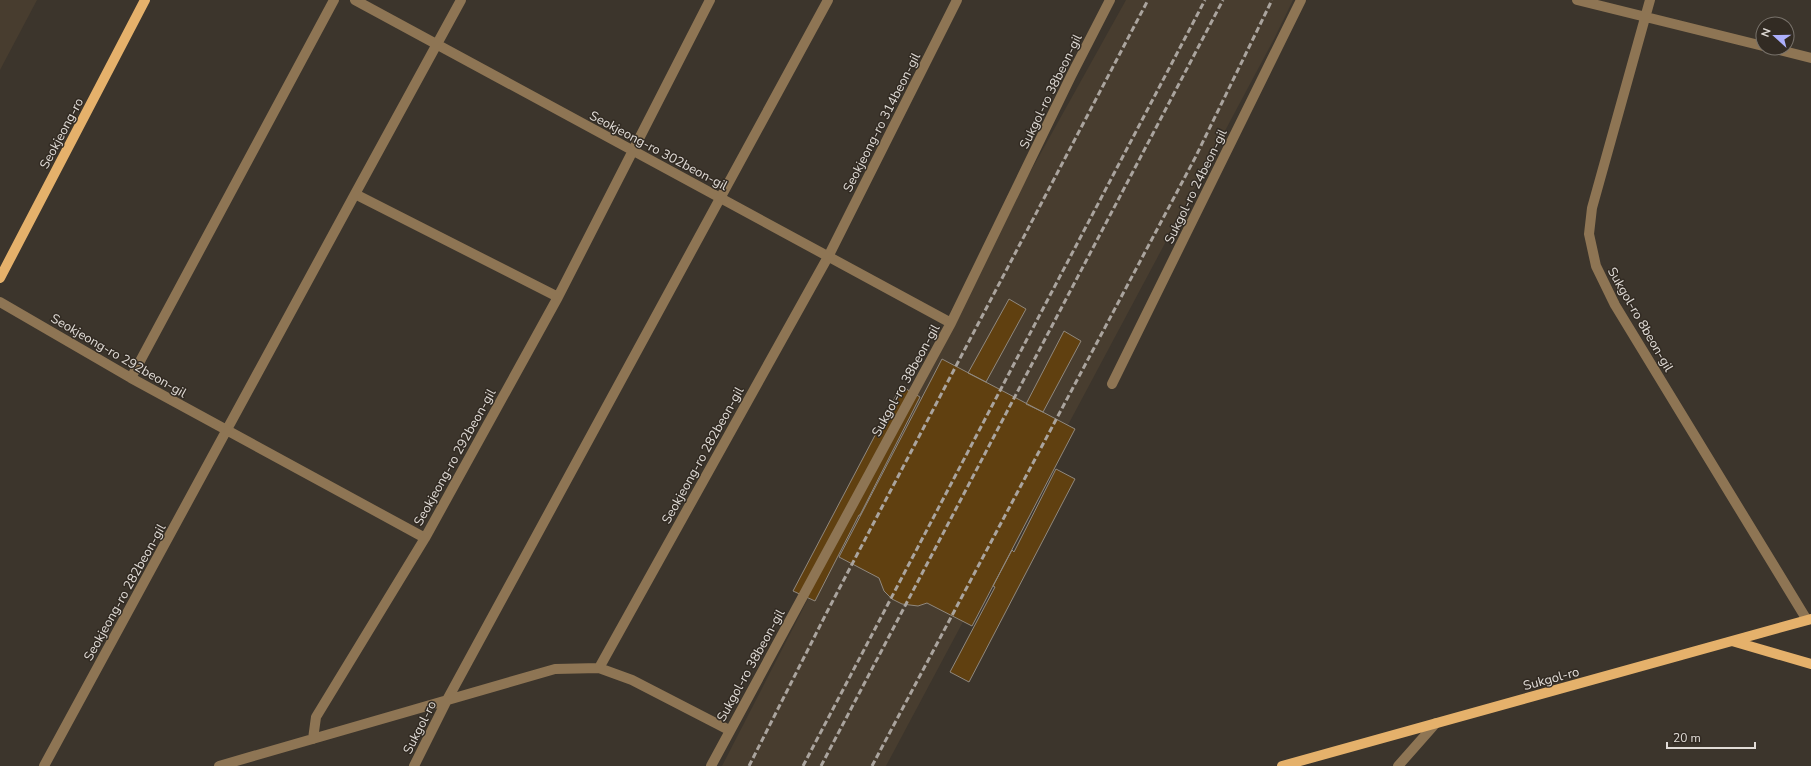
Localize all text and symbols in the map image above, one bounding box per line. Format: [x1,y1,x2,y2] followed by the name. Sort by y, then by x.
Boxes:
[1755,16,1795,56] north arrow
[1758,26,1775,39] text: N
[1015,31,1087,152] street label: Sukgol-ro 38beon-gil
[839,50,925,195] street label: Seokjeong-ro 314beon-gil
[36,95,88,172] street label: Seokjeong-ro
[586,107,731,195] street label: Seokjeong-ro 302beon-gil
[1160,126,1232,247] street label: Sukgol-ro 24beon-gil
[1603,264,1677,375] street label: Sukgol-ro 8beon-gil
[47,310,190,402] street label: Seokjeong-ro 292beon-gil
[868,321,944,440] street label: Sukgol-ro 38beon-gil
[658,384,748,527] street label: Seokjeong-ro 282beon-gil
[410,386,500,529] street label: Seokjeong-ro 292beon-gil
[80,521,170,664] street label: Seokjeong-ro 282beon-gil
[713,606,789,725] street label: Sukgol-ro 38beon-gil
[1521,663,1581,695] street label: Sukgol-ro
[399,698,441,757] street label: Sukgol-ro
[1667,724,1755,750] scale bar
[1673,730,1701,746] text: 20 m

